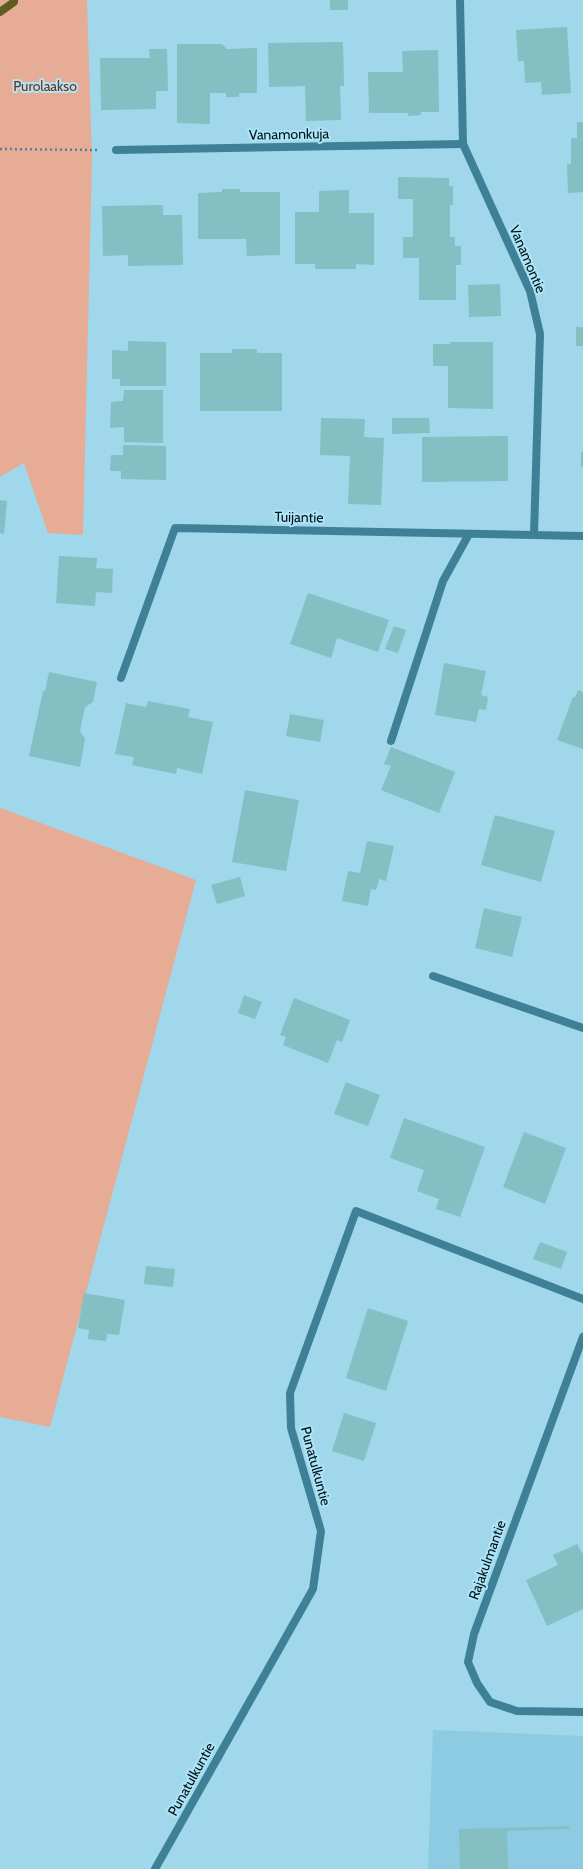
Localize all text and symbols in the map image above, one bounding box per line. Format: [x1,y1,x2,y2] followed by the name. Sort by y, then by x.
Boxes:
[13,77,77,95] park label: Purolaakso
[249,124,330,144] street label: Vanamonkuja
[506,222,550,296] street label: Vanamontie
[274,508,324,526] street label: Tuijantie
[297,1424,335,1508] street label: Punatulkuntie
[464,1518,510,1602] street label: Rajakulmantie
[163,1739,219,1819] street label: Punatulkuntie

